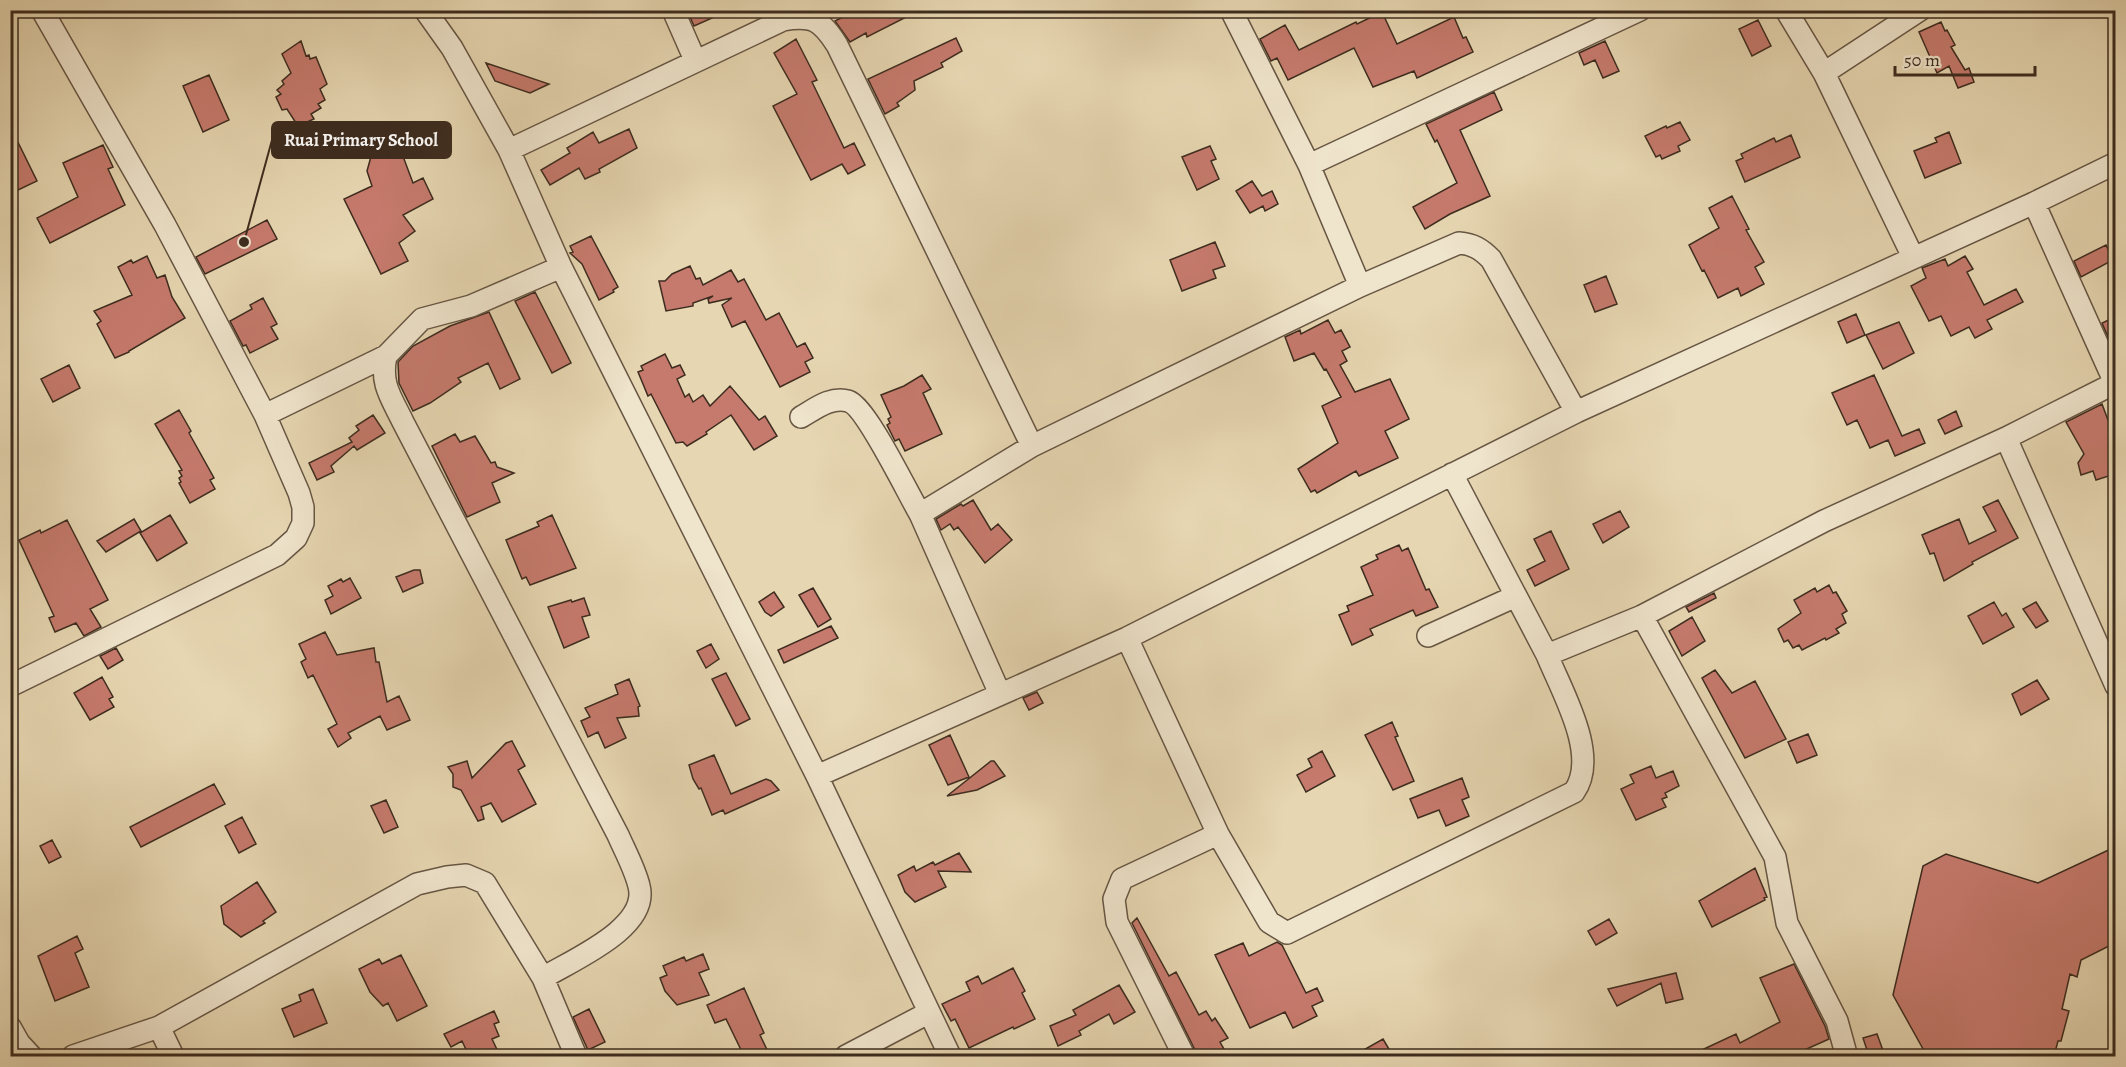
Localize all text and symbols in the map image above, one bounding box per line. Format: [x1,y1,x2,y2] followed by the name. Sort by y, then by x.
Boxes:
[1895,39,2034,77] scale bar
[1904,48,1940,72] text: 50 m
[272,122,451,158] callout: Ruai Primary School
[284,128,438,152] text: Ruai Primary School

